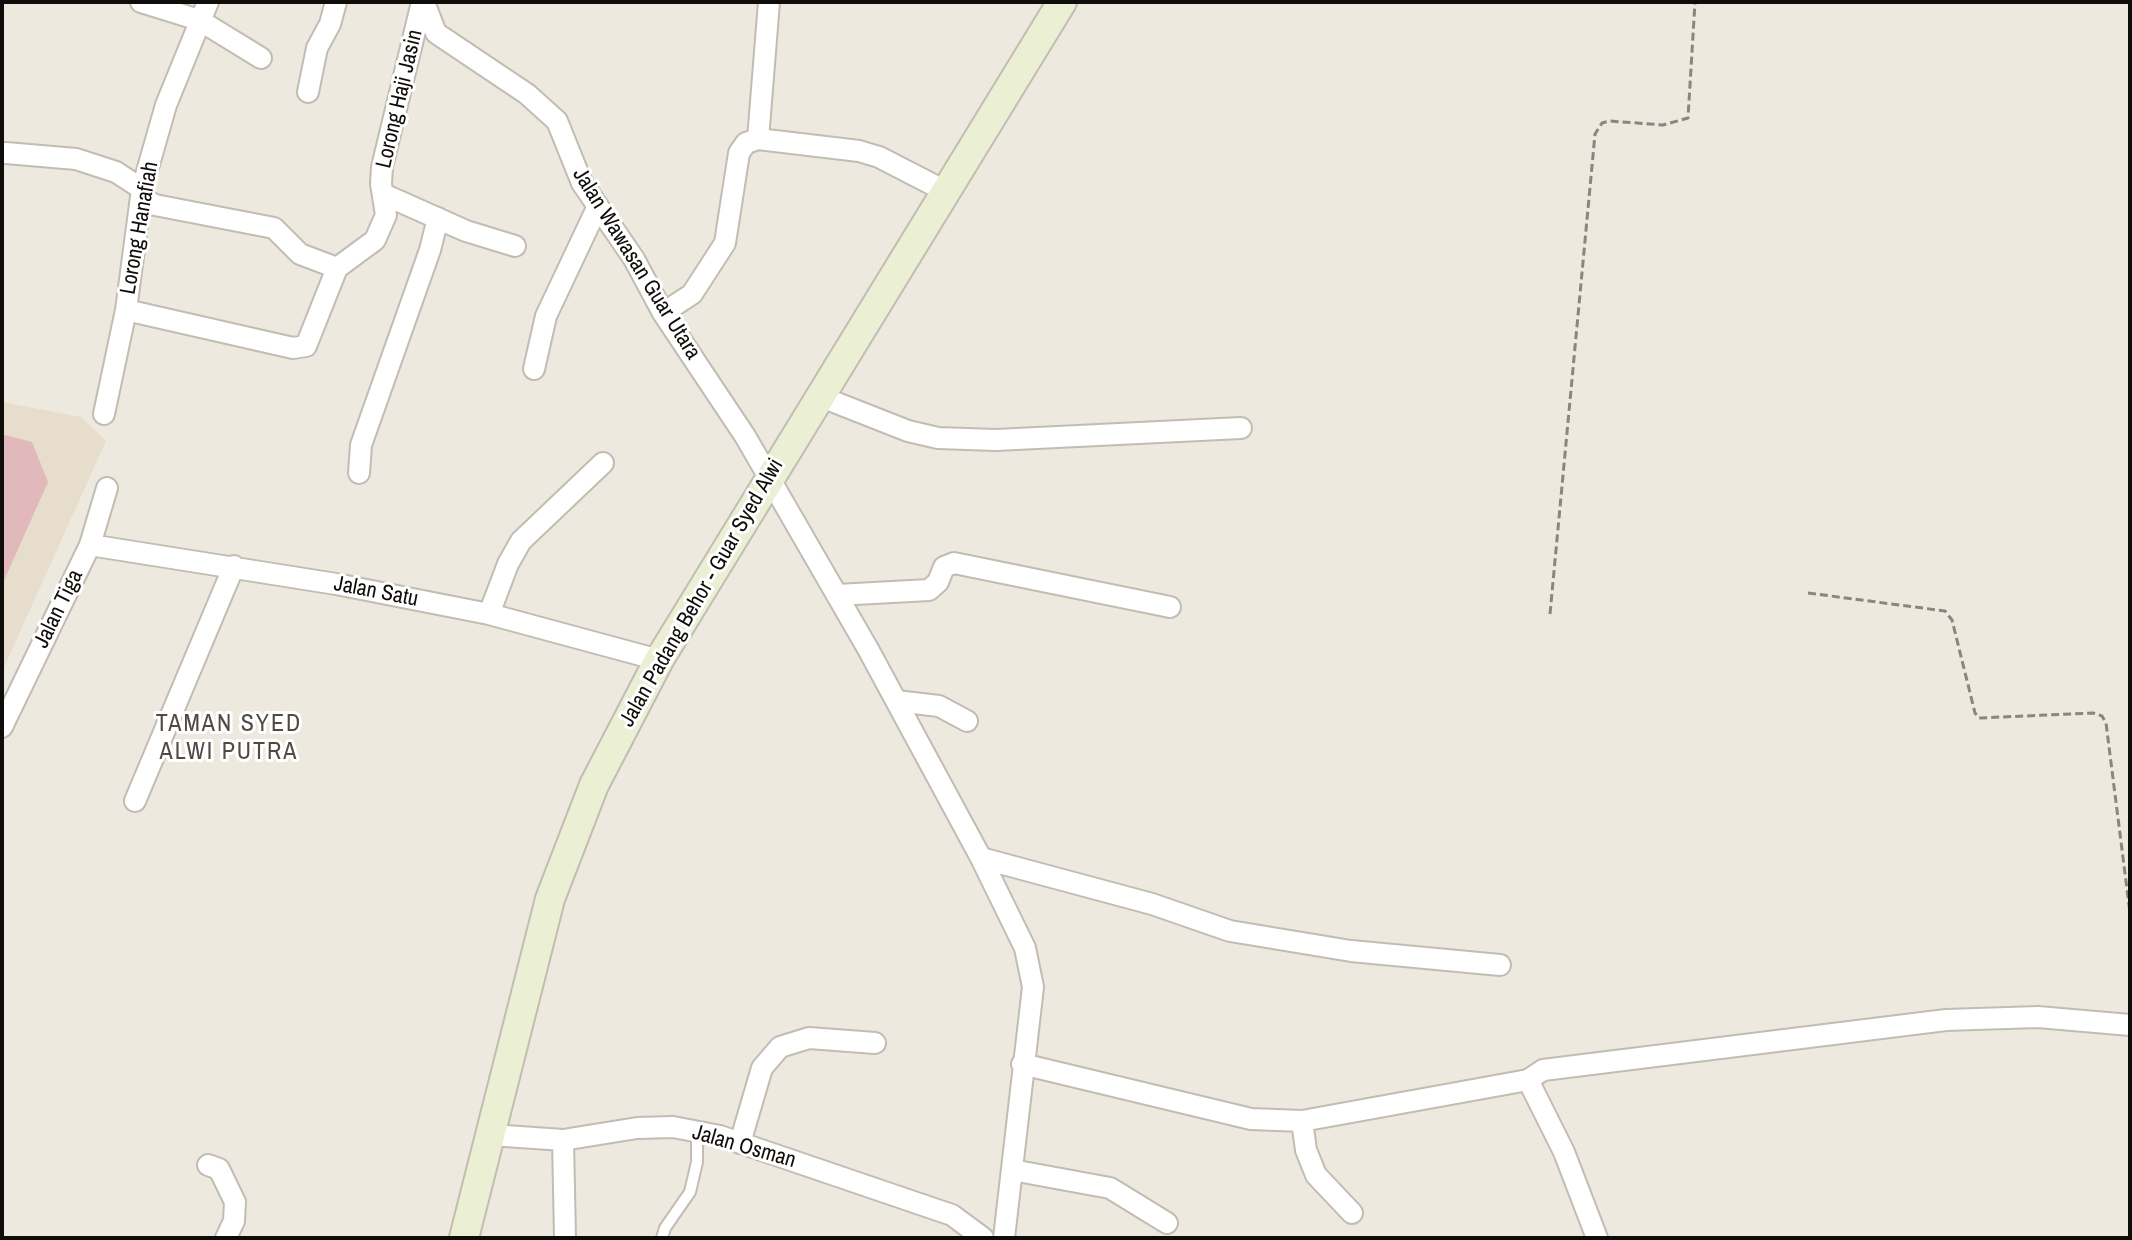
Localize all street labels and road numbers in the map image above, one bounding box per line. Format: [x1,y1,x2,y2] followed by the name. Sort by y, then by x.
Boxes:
[371,27,429,171] street label: Lorong Haji Jasin
[115,160,165,296] street label: Lorong Hanafiah
[566,163,706,365] street label: Jalan Wawasan Guar Utara
[614,454,790,732] street label: Jalan Padang Behor - Guar Syed Alwi
[29,566,89,652] street label: Jalan Tiga
[332,571,420,613] street label: Jalan Satu
[689,1120,799,1174] street label: Jalan Osman

